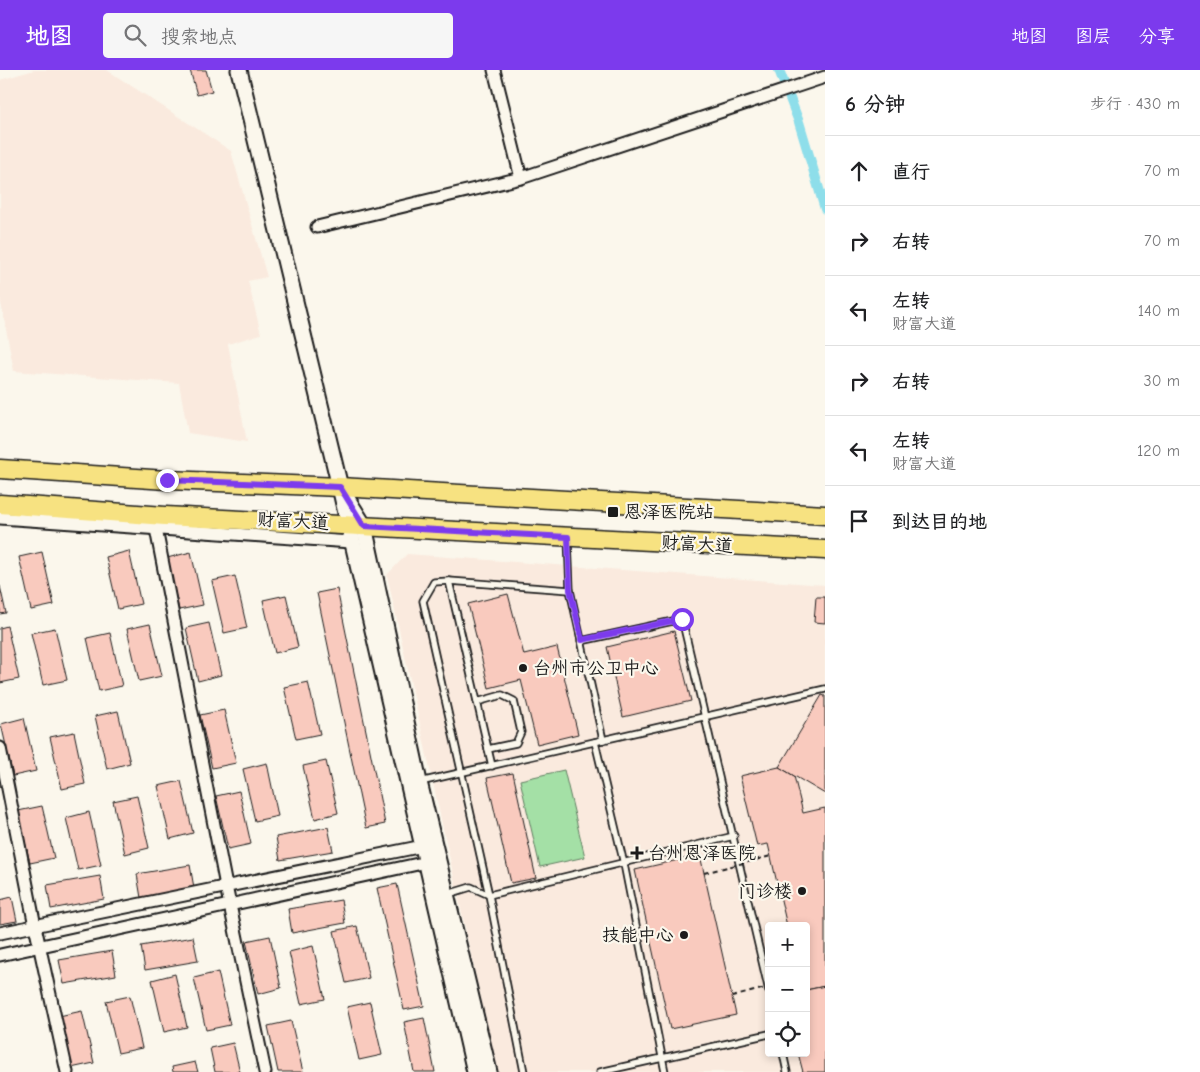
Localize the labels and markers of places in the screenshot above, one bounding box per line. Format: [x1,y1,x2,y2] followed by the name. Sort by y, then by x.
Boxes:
[624,502,714,523] place label: 恩泽医院站
[606,505,620,519] marker: 恩泽医院站
[533,658,659,679] place label: 台州市公卫中心
[517,662,529,674] marker: 台州市公卫中心
[648,843,756,864] place label: 台州恩泽医院
[630,846,644,860] marker: 台州恩泽医院
[738,881,792,902] place label: 门诊楼
[796,885,808,897] marker: 门诊楼
[602,925,674,946] place label: 技能中心
[678,929,690,941] marker: 技能中心

